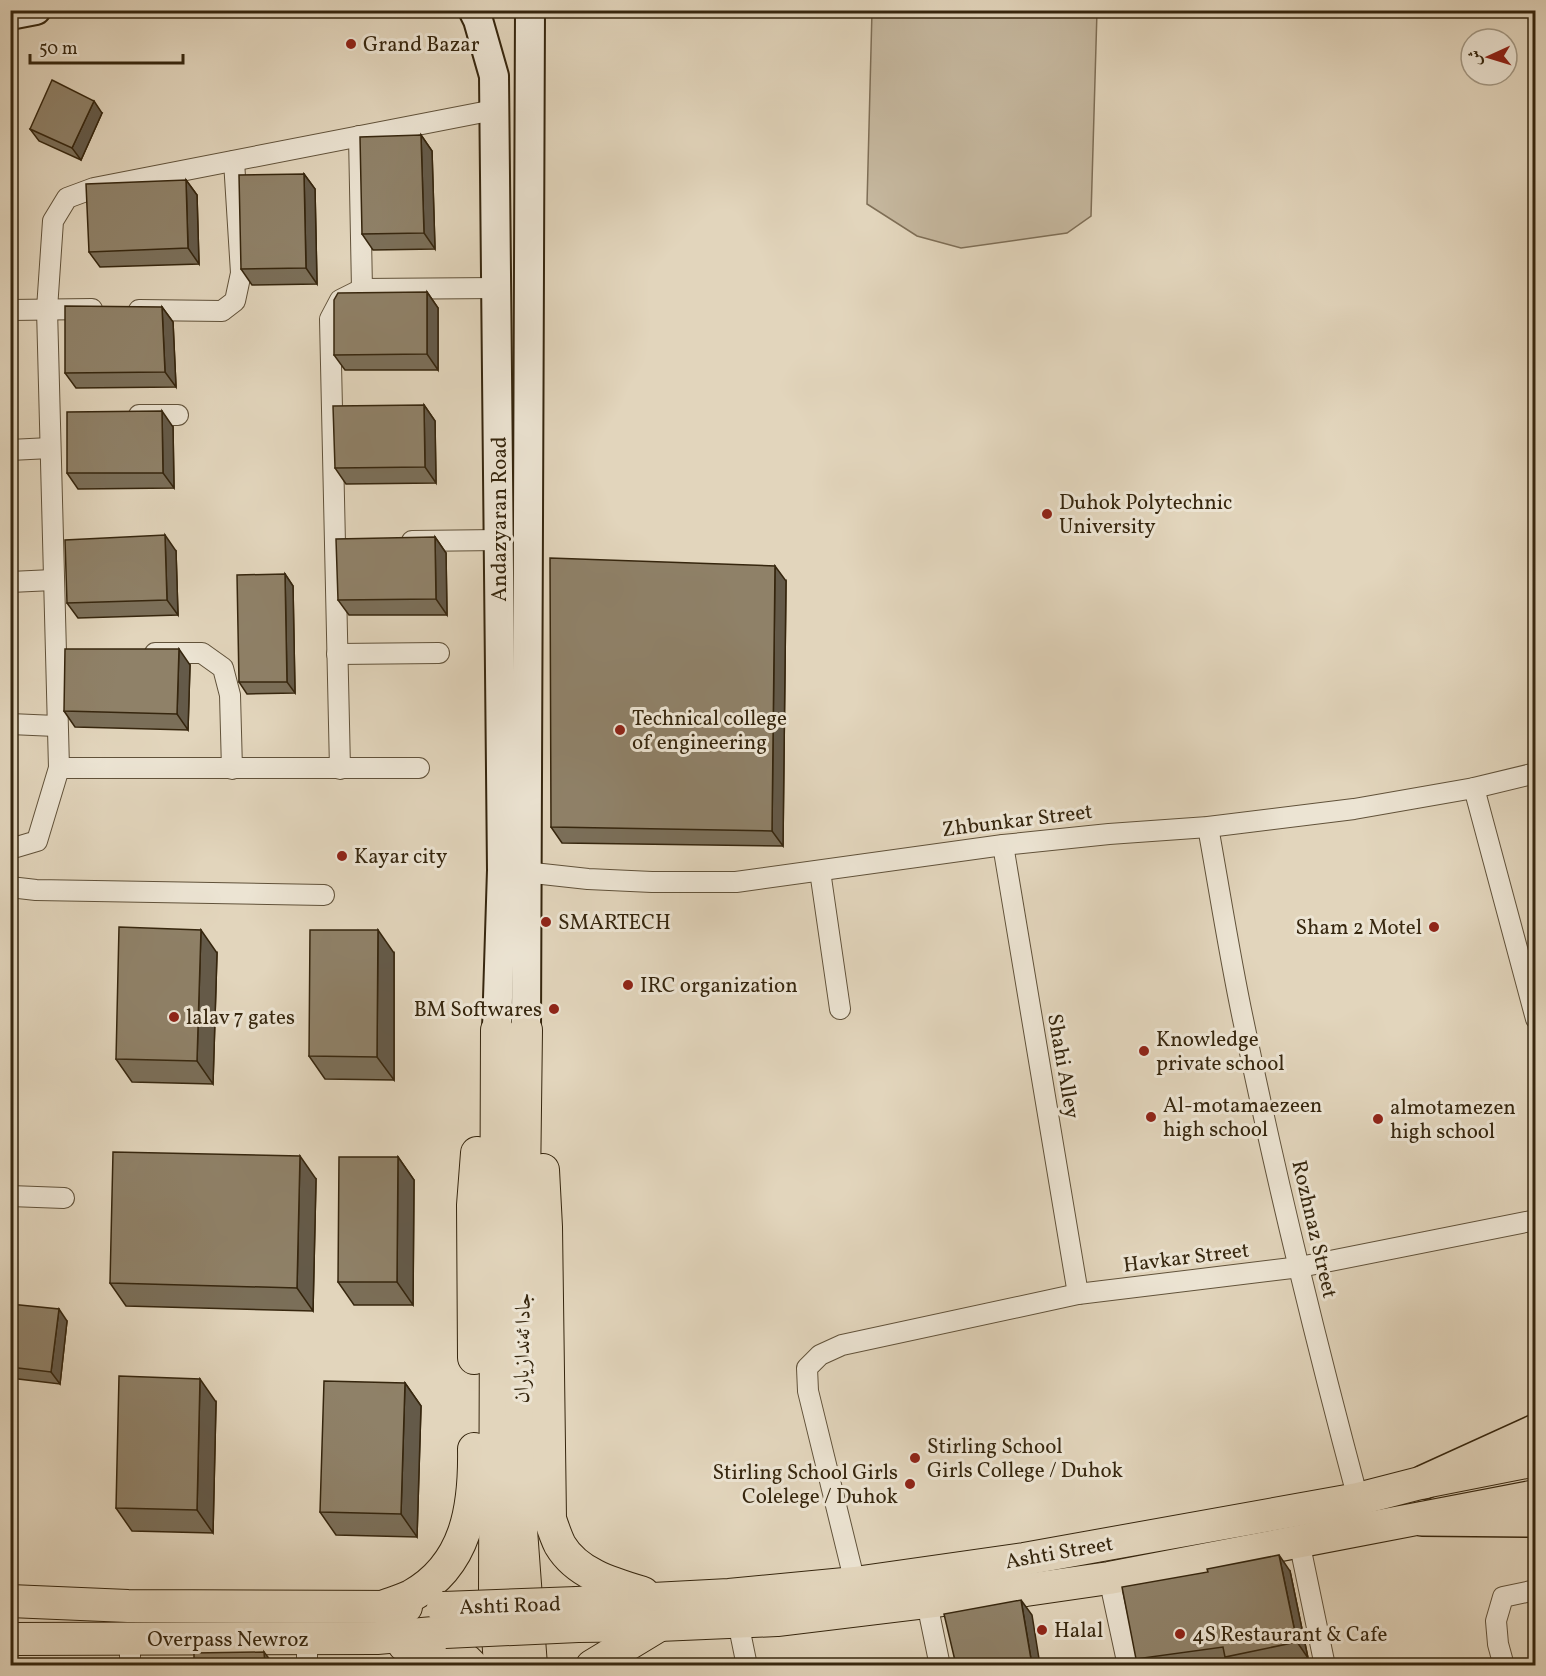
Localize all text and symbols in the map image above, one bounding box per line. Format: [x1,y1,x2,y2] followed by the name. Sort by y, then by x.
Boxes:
[30,27,183,65] scale bar
[1459,27,1519,87] north arrow
[363,31,480,60] place label: Grand Bazar
[39,37,78,62] text: 50 m
[344,37,358,51] marker: Grand Bazar
[1465,49,1488,67] text: ش
[486,436,515,602] street label: Andazyaran Road
[1059,489,1232,542] place label: Duhok Polytechnic University
[1040,507,1054,521] marker: Duhok Polytechnic University
[632,705,787,758] place label: Technical college of engineering
[613,723,627,737] marker: Technical college of engineering
[940,798,1094,845] street label: Zhbunkar Street
[354,843,448,872] place label: Kayar city
[335,849,349,863] marker: Kayar city
[558,909,671,938] place label: SMARTECH
[1295,914,1422,943] place label: Sham 2 Motel
[539,915,553,929] marker: SMARTECH
[1427,920,1441,934] marker: Sham 2 Motel
[640,972,798,1001] place label: IRC organization
[621,978,635,992] marker: IRC organization
[414,996,542,1025] place label: BM Softwares
[547,1002,561,1016] marker: BM Softwares
[186,1004,295,1033] place label: lalav 7 gates
[167,1010,181,1024] marker: lalav 7 gates
[1039,1012,1086,1122] street label: Shahi Alley
[1156,1026,1284,1079] place label: Knowledge private school
[1137,1044,1151,1058] marker: Knowledge private school
[1163,1092,1322,1145] place label: Al-motamaezeen high school
[1390,1094,1516,1147] place label: almotamezen high school
[1144,1110,1158,1124] marker: Al-motamaezeen high school
[1371,1112,1385,1126] marker: almotamezen high school
[1284,1157,1344,1301] street label: Rozhnaz Street
[1122,1236,1251,1281] street label: Havkar Street
[508,1292,539,1404] street label: جادا ئەندازیاران
[927,1433,1124,1486] place label: Stirling School Girls College / Duhok
[908,1451,922,1465] marker: Stirling School Girls College / Duhok
[713,1459,899,1512] place label: Stirling School Girls Colelege / Duhok
[903,1477,917,1491] marker: Stirling School Girls Colelege / Duhok
[1003,1530,1116,1577] street label: Ashti Street
[459,1590,561,1623] street label: Ashti Road
[1054,1617,1103,1646] place label: Halal
[1192,1621,1387,1650] place label: 4S Restaurant & Cafe
[1035,1623,1049,1637] marker: Halal
[147,1626,309,1655] street label: Overpass Newroz
[1173,1627,1187,1641] marker: 4S Restaurant & Cafe

